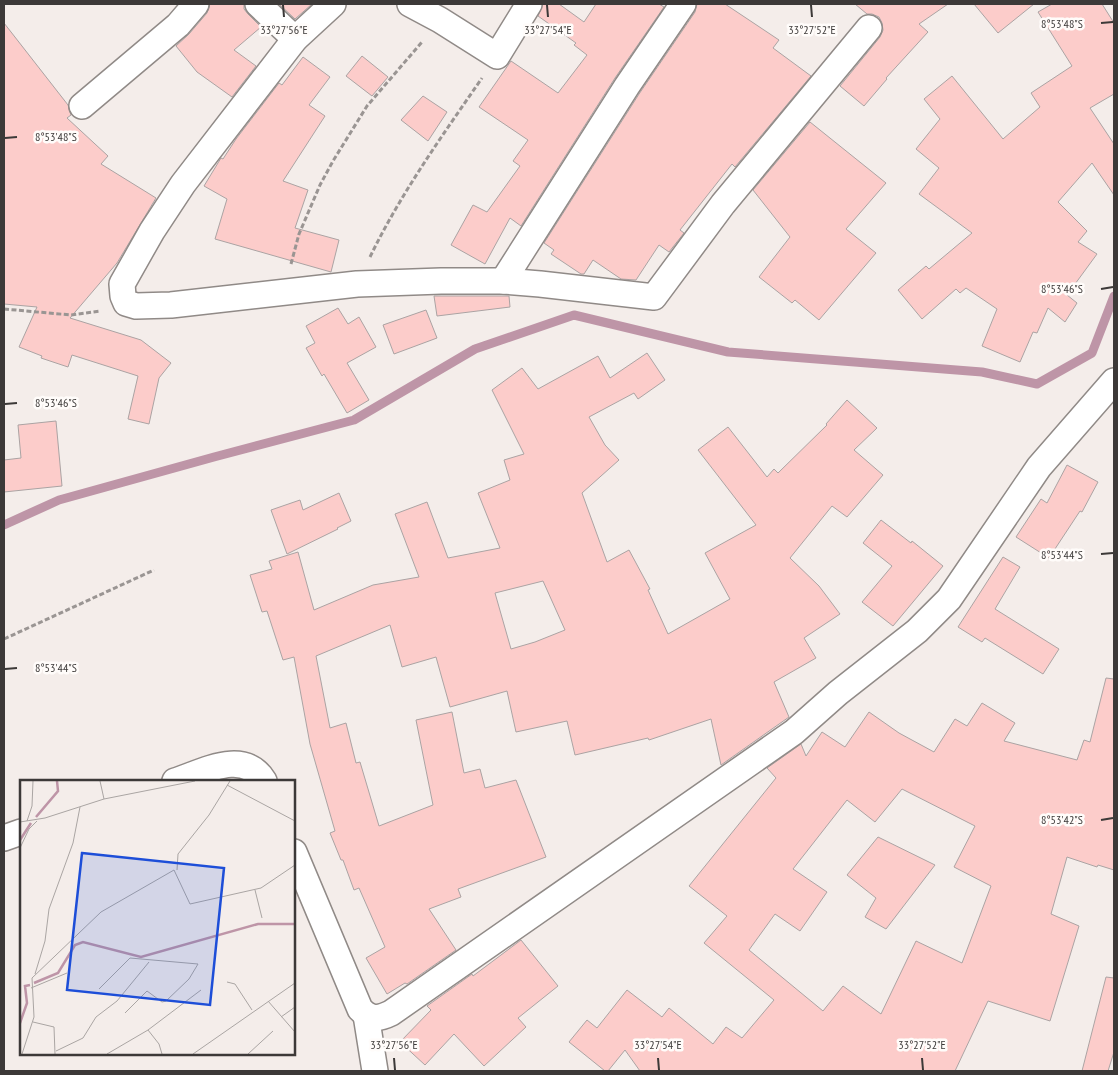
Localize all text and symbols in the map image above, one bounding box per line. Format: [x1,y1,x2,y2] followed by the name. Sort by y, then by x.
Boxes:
[1041,16,1083,31] text: 8°53'48"S
[260,22,308,37] text: 33°27'56"E
[524,22,572,37] text: 33°27'54"E
[788,22,836,37] text: 33°27'52"E
[35,129,77,144] text: 8°53'48"S
[1041,281,1083,296] text: 8°53'46"S
[35,395,77,410] text: 8°53'46"S
[1041,547,1083,562] text: 8°53'44"S
[35,660,77,675] text: 8°53'44"S
[20,780,295,1055] inset map
[1041,812,1083,827] text: 8°53'42"S
[370,1037,418,1052] text: 33°27'56"E
[634,1037,682,1052] text: 33°27'54"E
[898,1037,946,1052] text: 33°27'52"E

